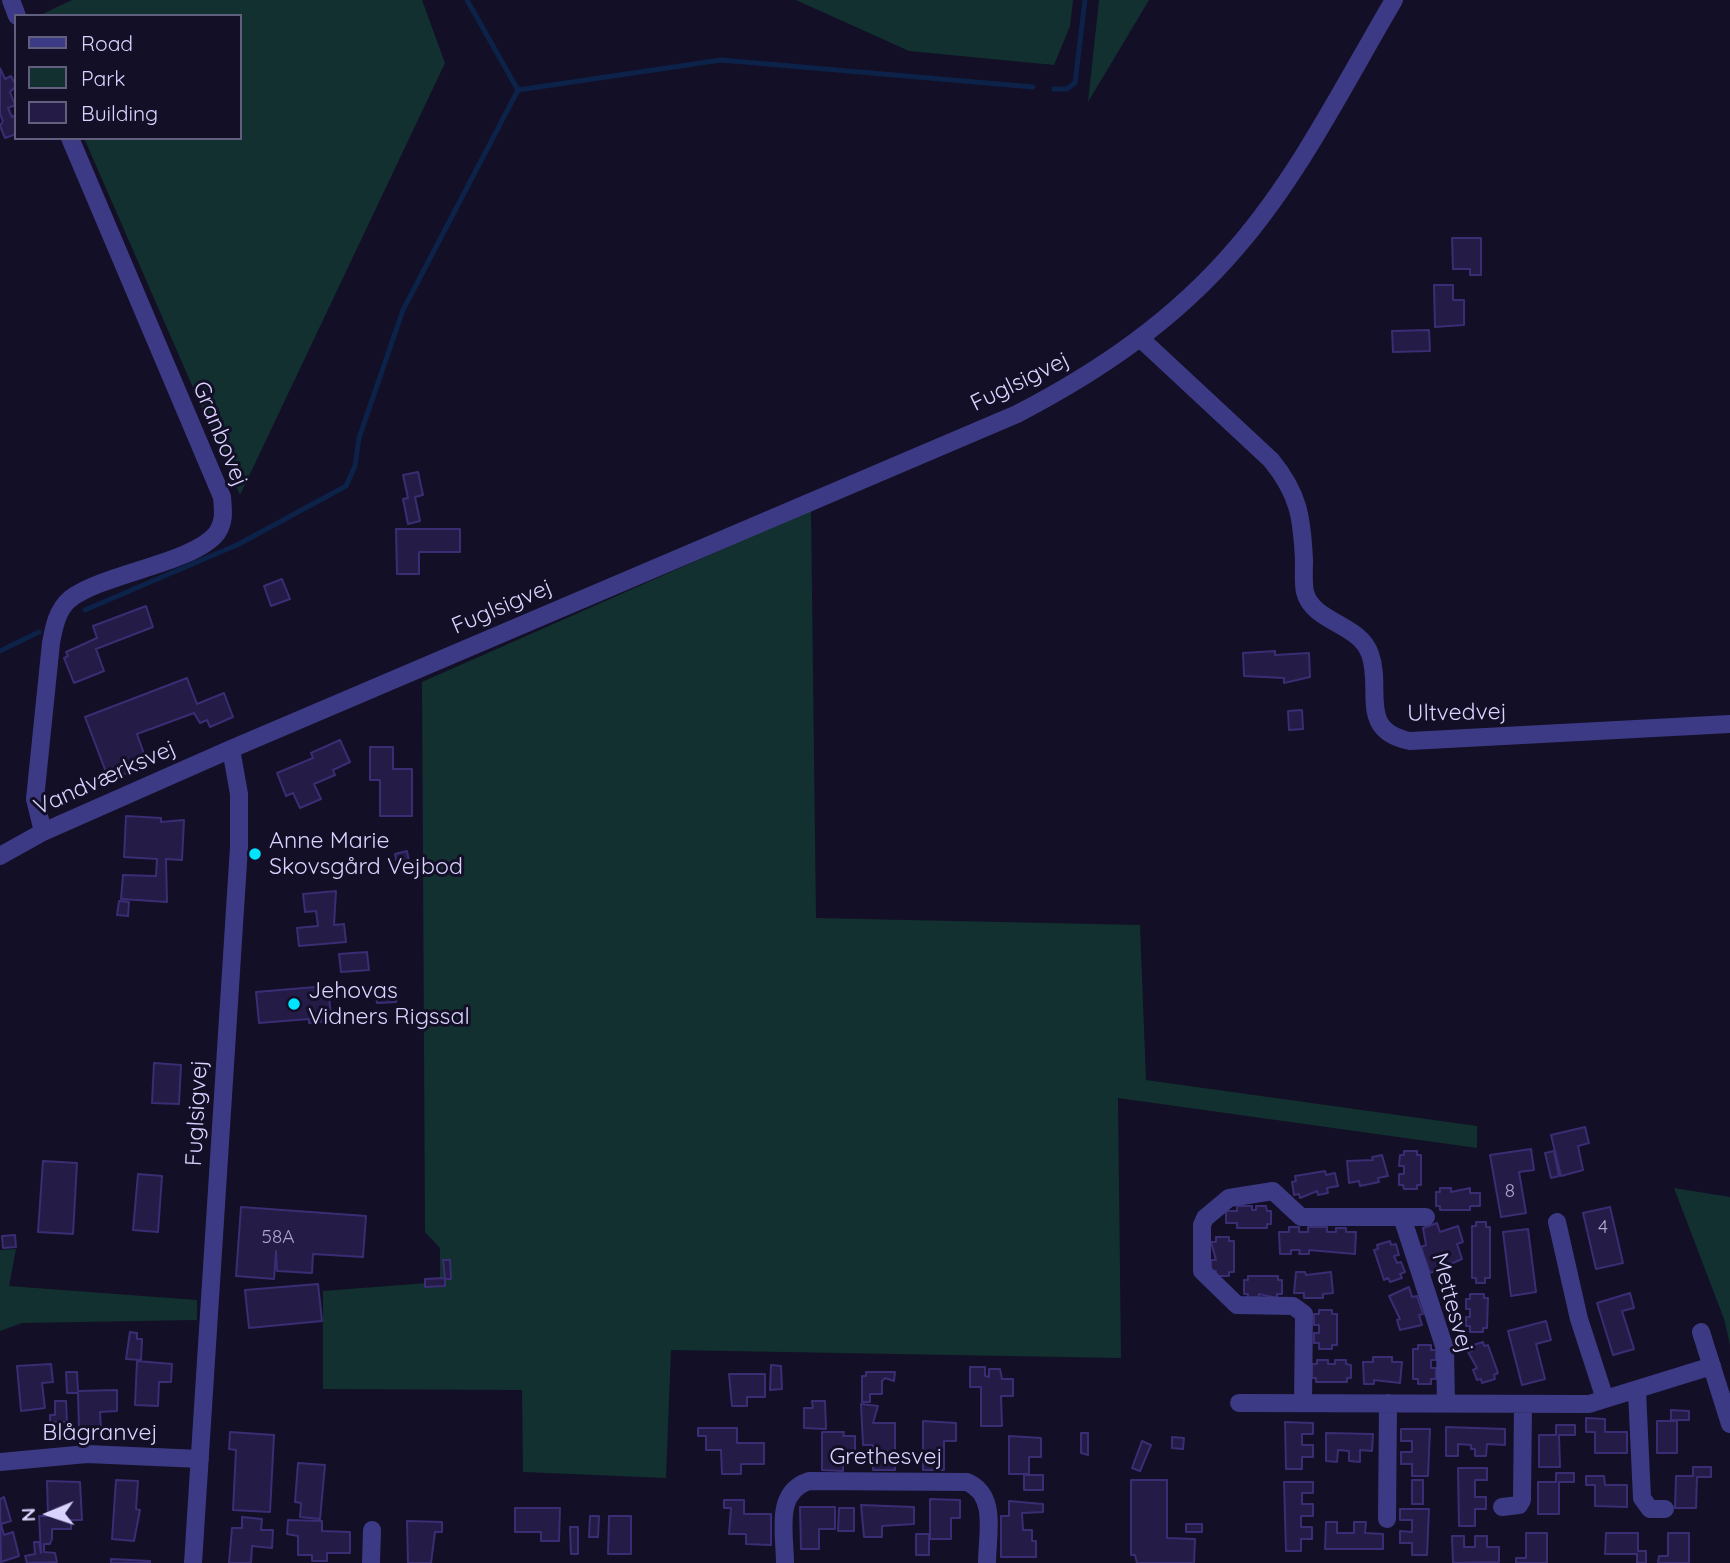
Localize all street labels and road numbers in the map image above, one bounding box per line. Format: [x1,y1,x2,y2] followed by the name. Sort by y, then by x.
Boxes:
[966,346,1074,418] street label: Fuglsigvej
[186,377,254,491] street label: Granbovej
[448,573,556,641] street label: Fuglsigvej
[1407,698,1507,728] street label: Ultvedvej
[30,734,180,822] street label: Vandværksvej
[180,1059,214,1167] street label: Fuglsigvej
[1425,1250,1479,1356] street label: Mettesvej
[42,1419,158,1447] street label: Blågranvej
[829,1443,943,1471] street label: Grethesvej

